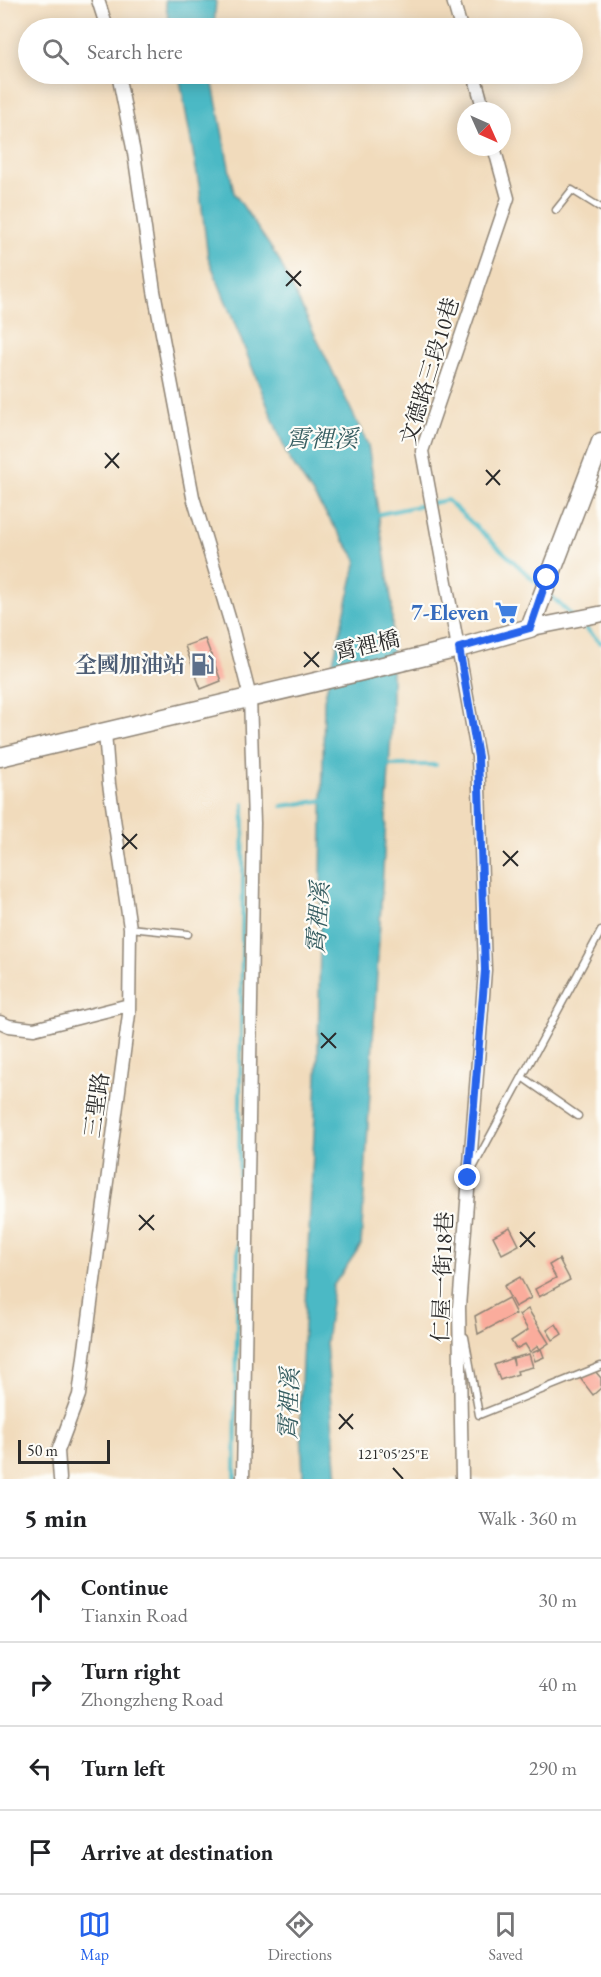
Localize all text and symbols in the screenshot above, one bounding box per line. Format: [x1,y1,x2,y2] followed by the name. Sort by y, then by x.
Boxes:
[18,18,583,84] search box
[39,35,72,68] icon: search
[87,37,182,66] text: Search here
[457,102,511,156] north arrow
[393,294,466,449] street label: 文德路三段10巷
[286,423,361,454] water label: 霄裡溪
[533,564,559,590] route start
[411,598,490,627] place label: 7-Eleven
[494,599,520,625] supermarket icon: 7-Eleven
[332,624,403,667] street label: 霄裡橋
[75,650,185,679] place label: 全國加油站
[190,651,216,677] fuel station icon: 全國加油站
[300,878,336,955] water label: 霄裡溪
[78,1070,115,1140] street label: 三聖路
[454,1164,480,1190] route end
[426,1211,459,1343] street label: 仁屋一街18巷
[272,1364,305,1441] water label: 霄裡溪
[18,1437,110,1464] scale bar
[27,1440,58,1461] text: 50 m
[357,1444,429,1463] text: 121°05'25"E
[24,1501,87,1535] text: 5 min
[478,1505,577,1531] text: Walk · 360 m
[81,1573,168,1602] text: Continue
[24,1584,57,1617] icon: ahead
[538,1587,577,1613] text: 30 m
[81,1602,188,1628] text: Tianxin Road
[81,1657,180,1686] text: Turn right
[24,1668,57,1701] icon: right
[538,1671,577,1697] text: 40 m
[81,1686,223,1712] text: Zhongzheng Road
[24,1752,57,1785] icon: left
[81,1754,165,1783] text: Turn left
[529,1755,577,1781] text: 290 m
[24,1836,57,1869] icon: arrive
[81,1838,273,1867] text: Arrive at destination
[78,1908,111,1965] tab: Map
[268,1908,332,1965] tab: Directions
[488,1908,523,1965] tab: Saved

